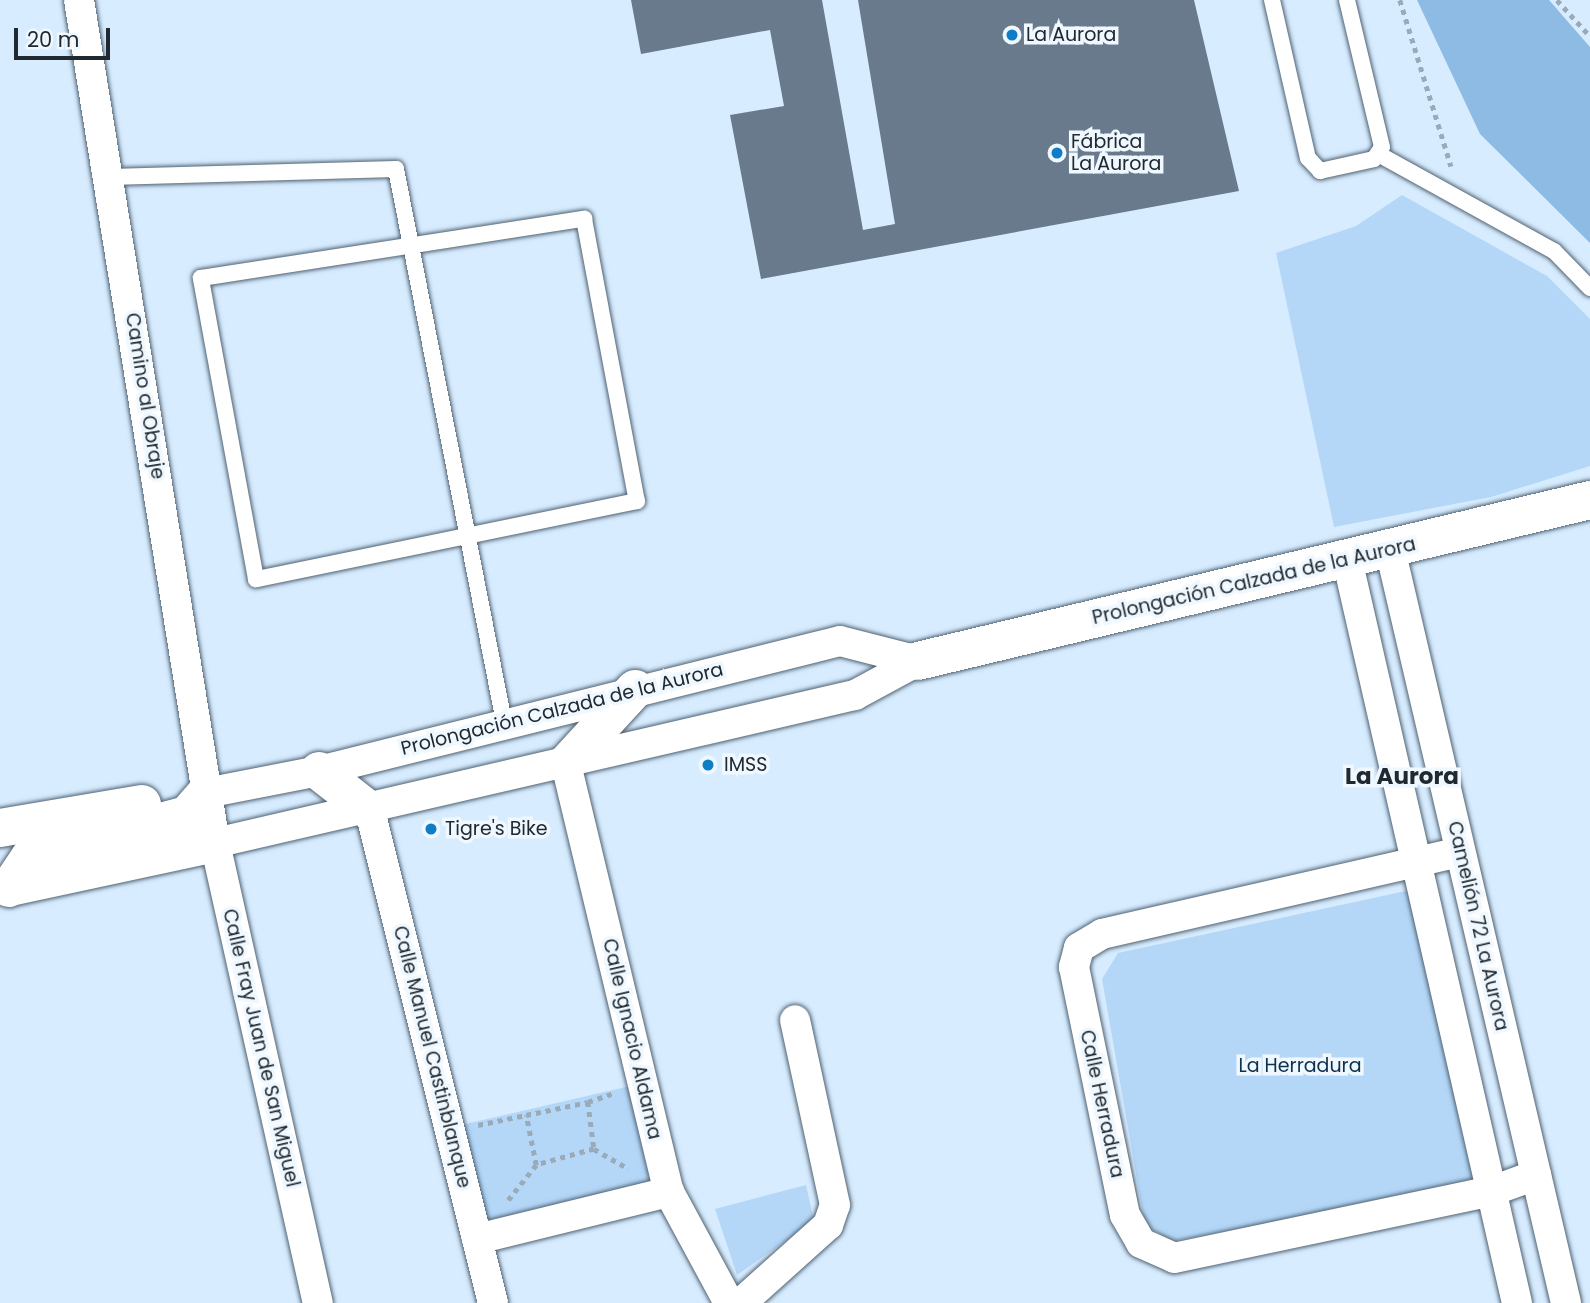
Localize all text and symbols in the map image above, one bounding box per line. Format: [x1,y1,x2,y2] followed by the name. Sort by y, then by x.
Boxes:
[18,14,114,58] scale bar
[1026,24,1116,46] place label: La Aurora
[27,25,80,54] text: 20 m
[1004,27,1020,43] marker: La Aurora
[1071,131,1161,175] place label: Fábrica La Aurora
[1049,145,1065,161] marker: Fábrica La Aurora
[121,311,169,481] street label: Camino al Obraje
[1090,533,1418,629] street label: Prolongación Calzada de la Aurora
[398,658,726,760] street label: Prolongación Calzada de la Aurora
[724,754,767,776] place label: IMSS
[698,755,718,775] marker: IMSS
[1345,762,1459,790] district label: La Aurora
[445,818,548,840] place label: Tigre's Bike
[1443,819,1513,1033] street label: Camelión 72 La Aurora
[423,821,439,837] marker: Tigre's Bike
[218,907,304,1189] street label: Calle Fray Juan de San Miguel
[388,924,476,1190] street label: Calle Manuel Castinblanque
[598,936,666,1142] street label: Calle Ignacio Aldama
[1075,1028,1129,1180] street label: Calle Herradura
[1238,1055,1362,1077] park label: La Herradura

